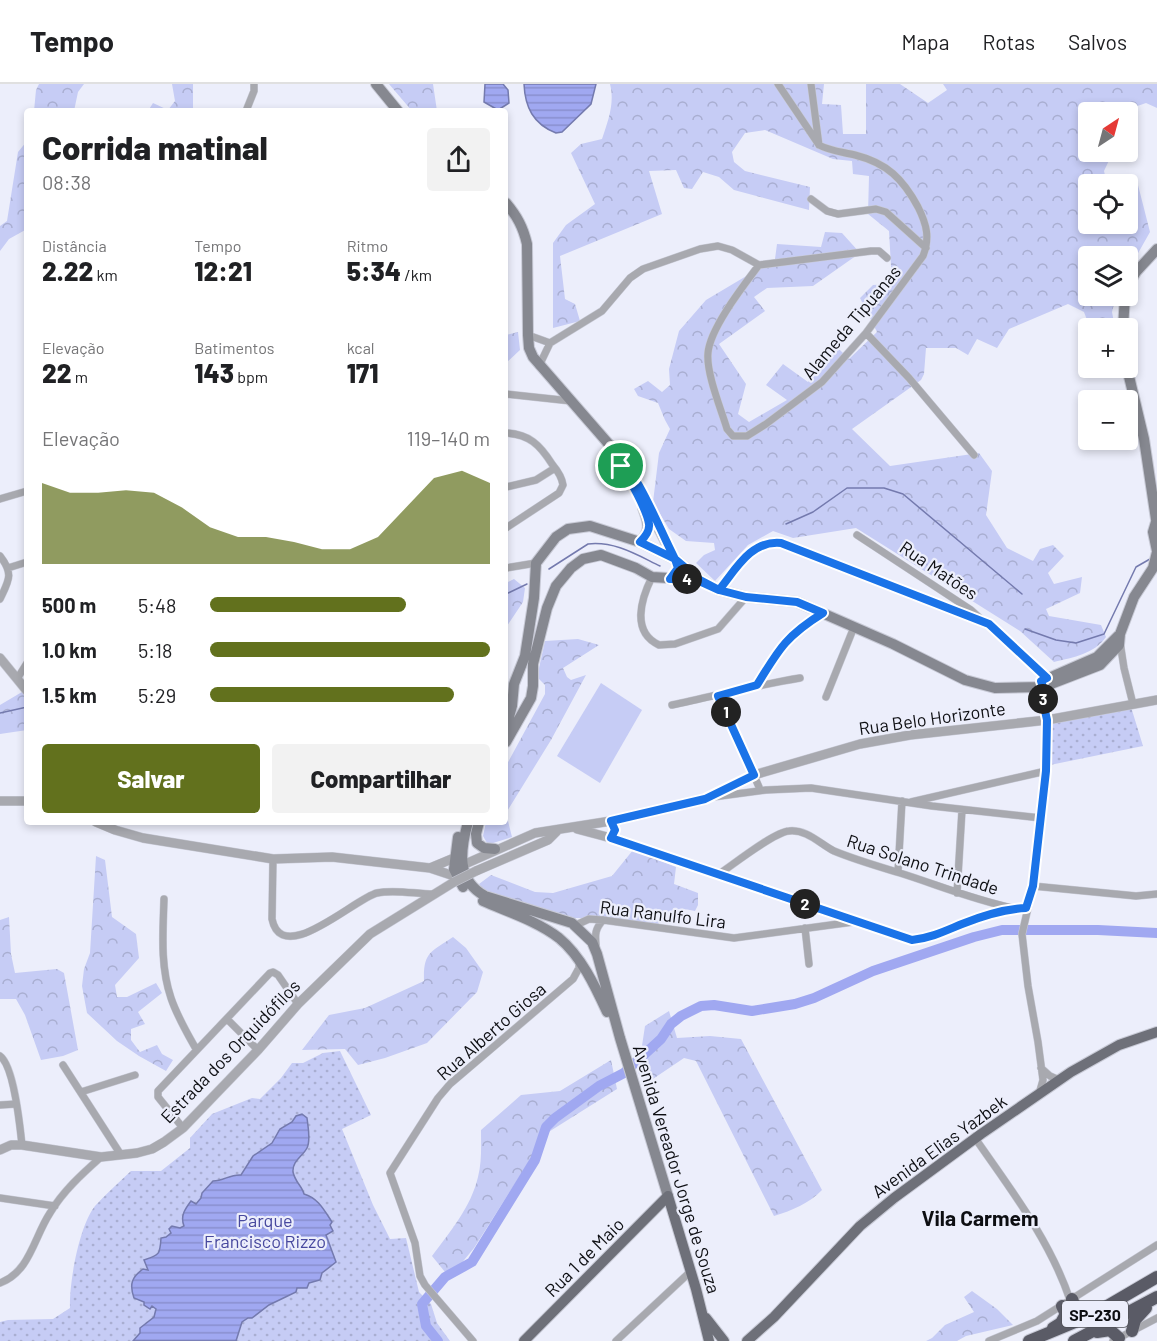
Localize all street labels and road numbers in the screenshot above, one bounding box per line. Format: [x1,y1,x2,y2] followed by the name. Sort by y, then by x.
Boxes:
[797,260,905,384] street label: Alameda Tipuanas
[896,536,982,604] street label: Rua Matões
[857,697,1007,739] street label: Rua Belo Horizonte
[844,829,1002,899] street label: Rua Solano Trindade
[599,895,727,933] street label: Rua Ranulfo Lira
[156,975,304,1127] street label: Estrada dos Orquidófilos
[432,978,550,1084] street label: Rua Alberto Giosa
[629,1042,725,1296] street label: Avenida Vereador Jorge de Souza
[867,1090,1011,1202] street label: Avenida Elias Yazbek
[540,1213,628,1301] street label: Rua 1 de Maio
[1062,1301,1128,1327] road number: SP-230

